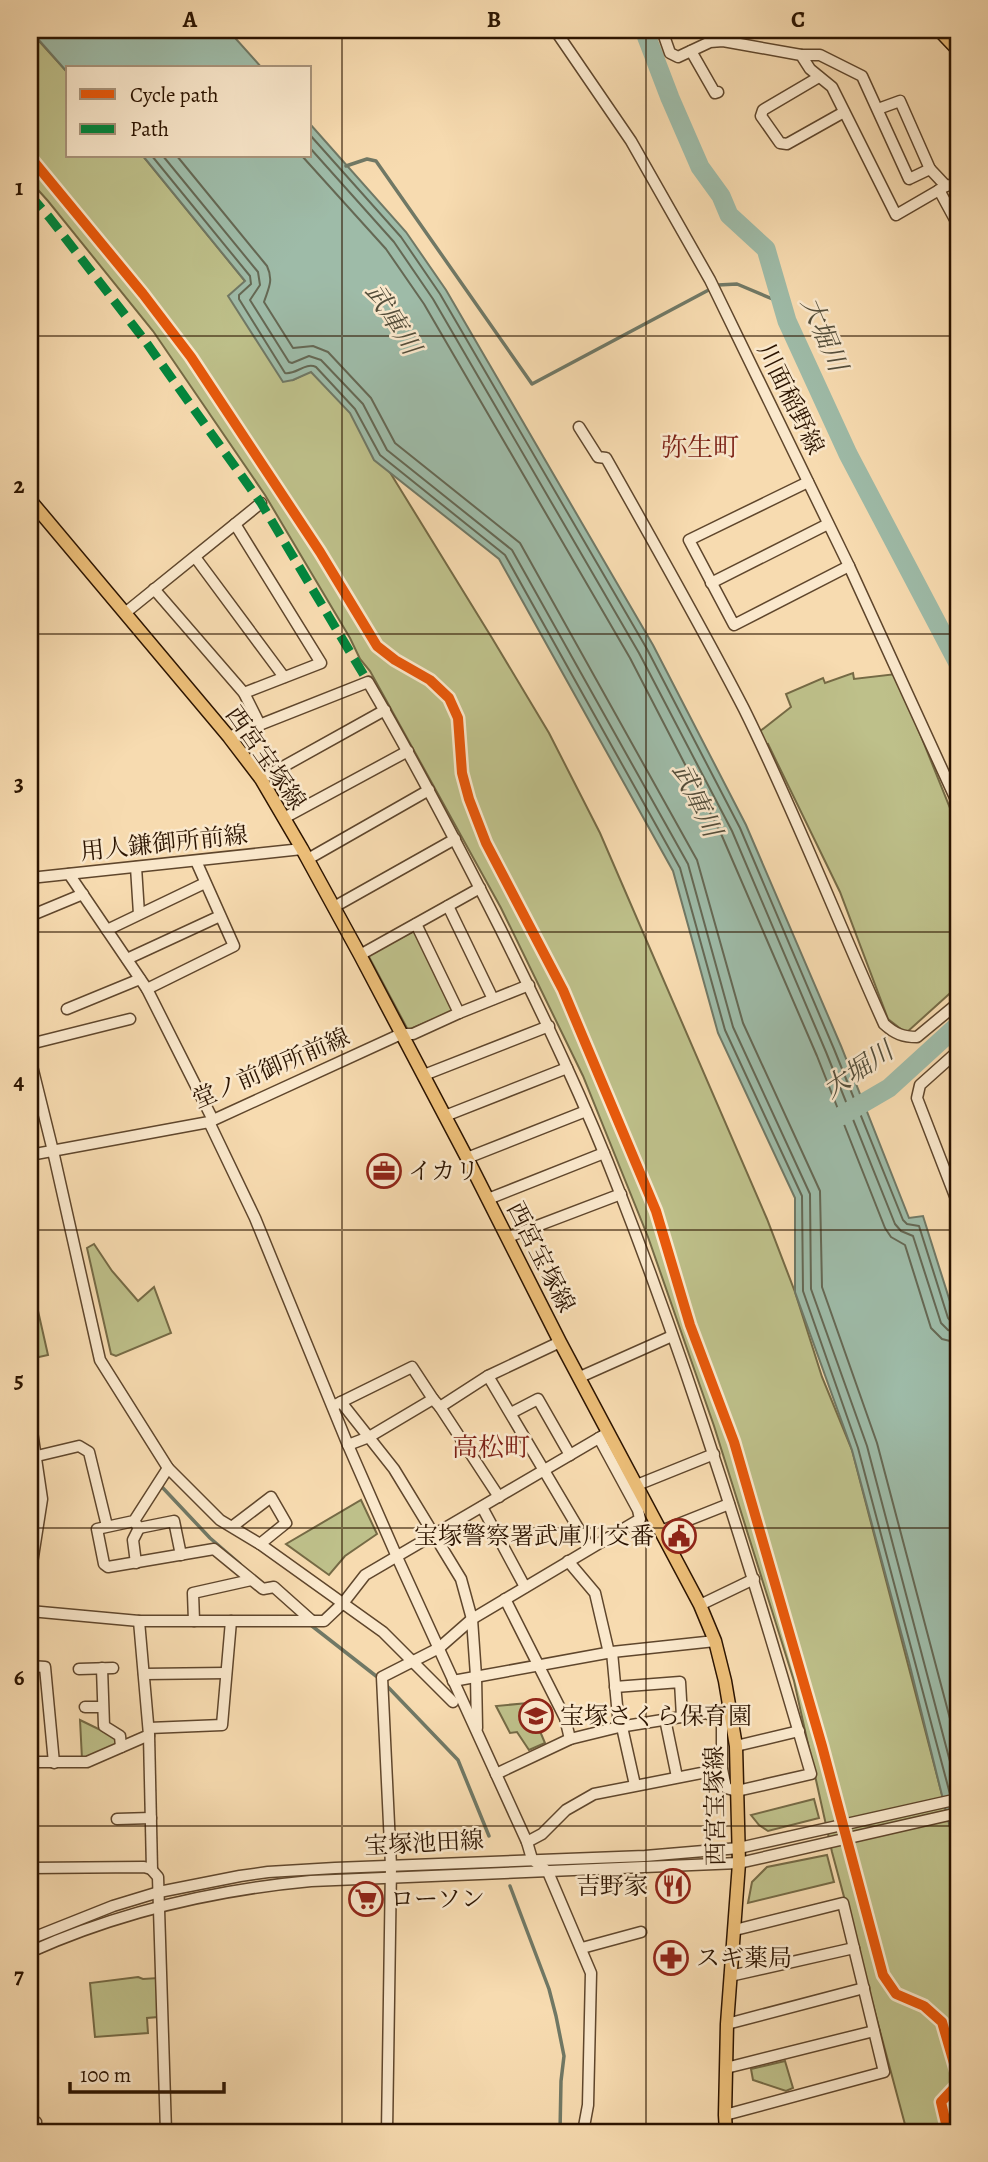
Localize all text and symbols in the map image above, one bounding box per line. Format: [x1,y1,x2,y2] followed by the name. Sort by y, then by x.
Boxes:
[182,4,198,35] text: A
[487,4,501,35] text: B
[791,4,805,35] text: C
[66,66,312,158] legend
[130,81,219,109] text: Cycle path
[130,115,169,143] text: Path
[15,172,23,203] text: 1
[357,277,430,364] water label: 武庫川
[793,291,857,379] water label: 大堀川
[750,338,832,460] street label: 川面稲野線
[661,430,739,465] district label: 弥生町
[13,470,25,501] text: 2
[218,700,314,816] street label: 西宮宝塚線
[664,757,731,845] water label: 武庫川
[14,768,24,799] text: 3
[79,818,249,868] street label: 用人鎌御所前線
[187,1020,355,1116] street label: 堂ノ前御所前線
[816,1032,903,1106] water label: 大堀川
[14,1066,25,1097] text: 4
[365,1152,403,1190] office icon: イカリ
[408,1155,479,1187] place label: イカリ
[500,1196,582,1318] street label: 西宮宝塚線
[14,1364,24,1395] text: 5
[452,1430,530,1465] district label: 高松町
[660,1517,698,1555] public building icon: 宝塚警察署武庫川交番
[414,1520,654,1552] place label: 宝塚警察署武庫川交番
[14,1662,25,1693] text: 6
[517,1697,555,1735] school or university icon: 宝塚さくら保育園
[560,1700,752,1732] place label: 宝塚さくら保育園
[698,1746,732,1866] street label: 西宮宝塚線
[363,1824,485,1862] street label: 宝塚池田線
[654,1867,692,1905] restaurant icon: 吉野家
[576,1870,648,1902] place label: 吉野家
[347,1880,385,1918] supermarket icon: ローソン
[390,1883,485,1915] place label: ローソン
[652,1939,690,1977] pharmacy icon: スギ薬局
[696,1942,792,1974] place label: スギ薬局
[14,1960,24,1991] text: 7
[70,2050,224,2094] scale bar
[80,2061,131,2089] text: 100 m

